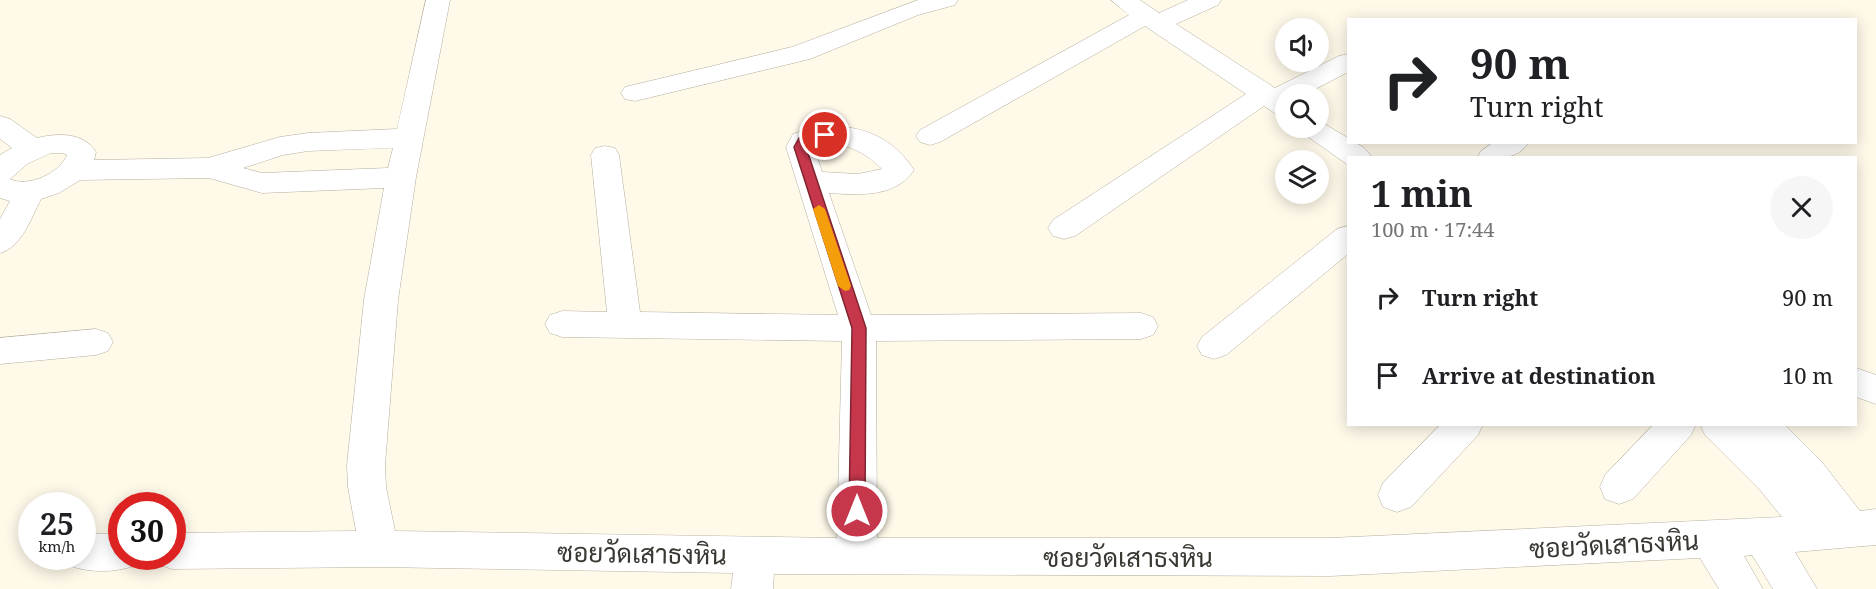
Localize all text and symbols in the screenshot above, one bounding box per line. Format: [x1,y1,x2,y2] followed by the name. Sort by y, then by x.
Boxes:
[1275,18,1329,204] map controls
[1275,18,1329,72] button: sound
[1470,34,1570,91] text: 90 m
[1371,42,1449,120] icon: right
[1275,84,1329,138] button: search
[1470,88,1603,125] text: Turn right
[799,109,850,160] pin
[808,118,841,151] icon: arrive
[1275,150,1329,204] button: layers
[1371,169,1473,218] text: 1 min
[1770,176,1833,239] button: close
[1371,216,1494,243] text: 100 m · 17:44
[1371,281,1404,314] icon: right
[1422,282,1538,312] text: Turn right
[1782,282,1833,312] text: 90 m
[1371,359,1404,392] icon: arrive
[1422,360,1656,390] text: Arrive at destination
[1782,360,1833,390] text: 10 m
[825,479,889,543] position arrow
[108,492,186,570] speed limit sign: 30
[40,503,74,544] text: 25
[1528,522,1700,566] street label: ซอยวัดเสาธงหิน
[557,534,727,572] street label: ซอยวัดเสาธงหิน
[39,536,75,556] text: km/h
[1043,539,1213,575] street label: ซอยวัดเสาธงหิน

